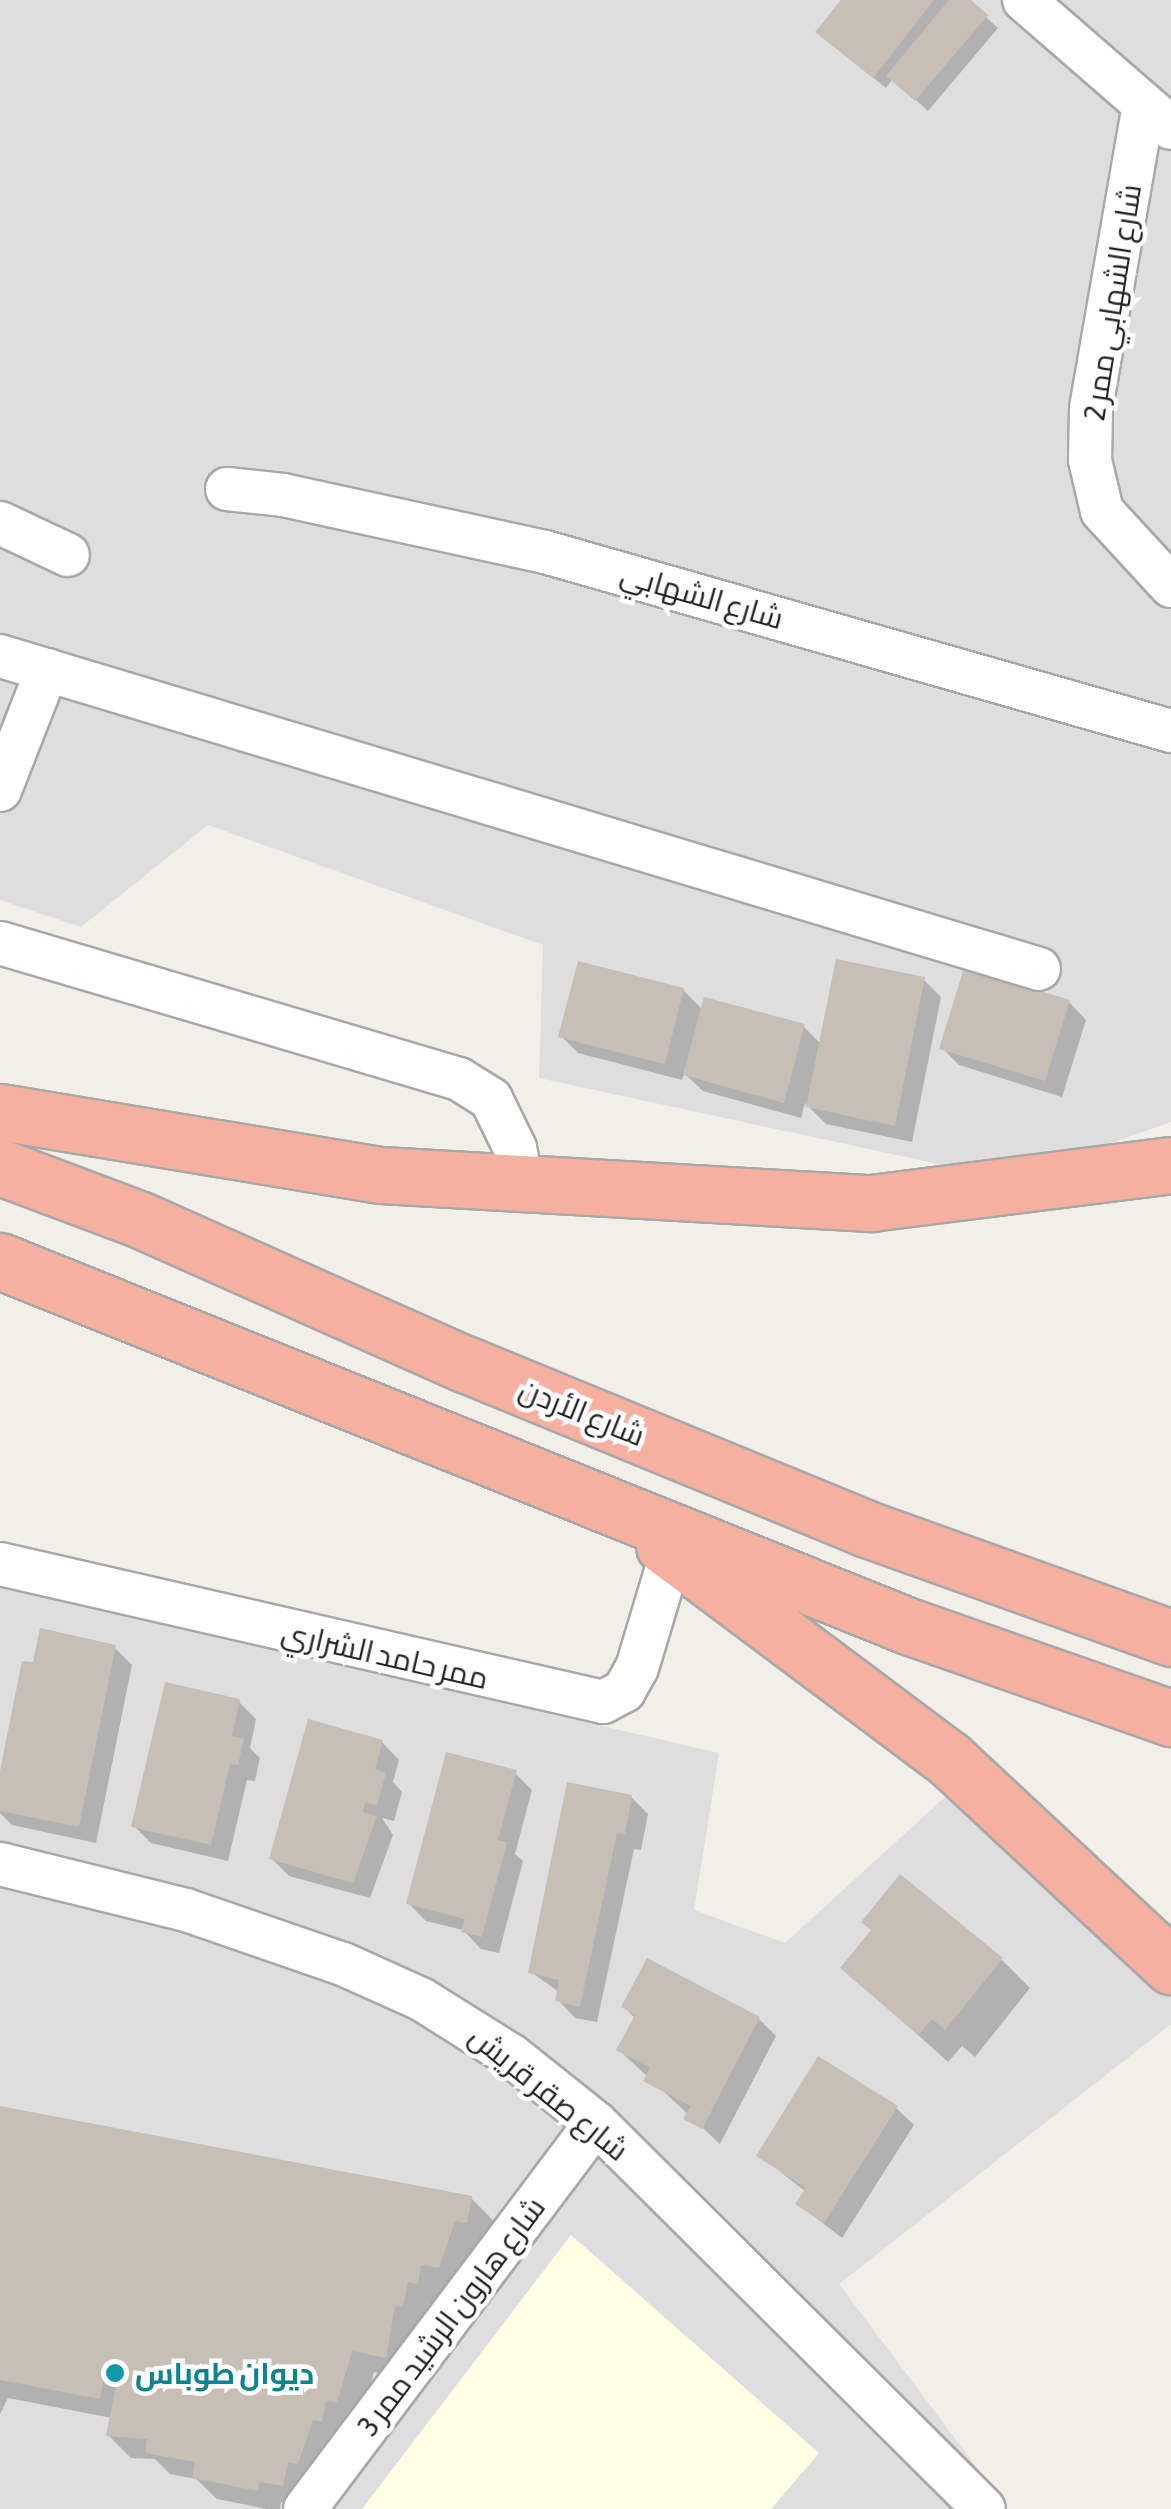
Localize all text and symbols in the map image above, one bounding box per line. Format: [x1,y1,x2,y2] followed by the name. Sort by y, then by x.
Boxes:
[1076,181,1148,423] street label: شارع الشهابي ممر 2
[617,556,787,636] street label: شارع الشهابي
[514,1371,650,1453] street label: شارع الأردن
[278,1614,492,1696] street label: ممر حامد الشراري
[462,2018,636,2168] street label: شارع صقر قريش
[350,2190,552,2442] street label: شارع هارون الرشيد ممر 3
[135,2355,314,2391] place label: ديوان طوباس
[104,2362,126,2384] marker: ديوان طوباس

